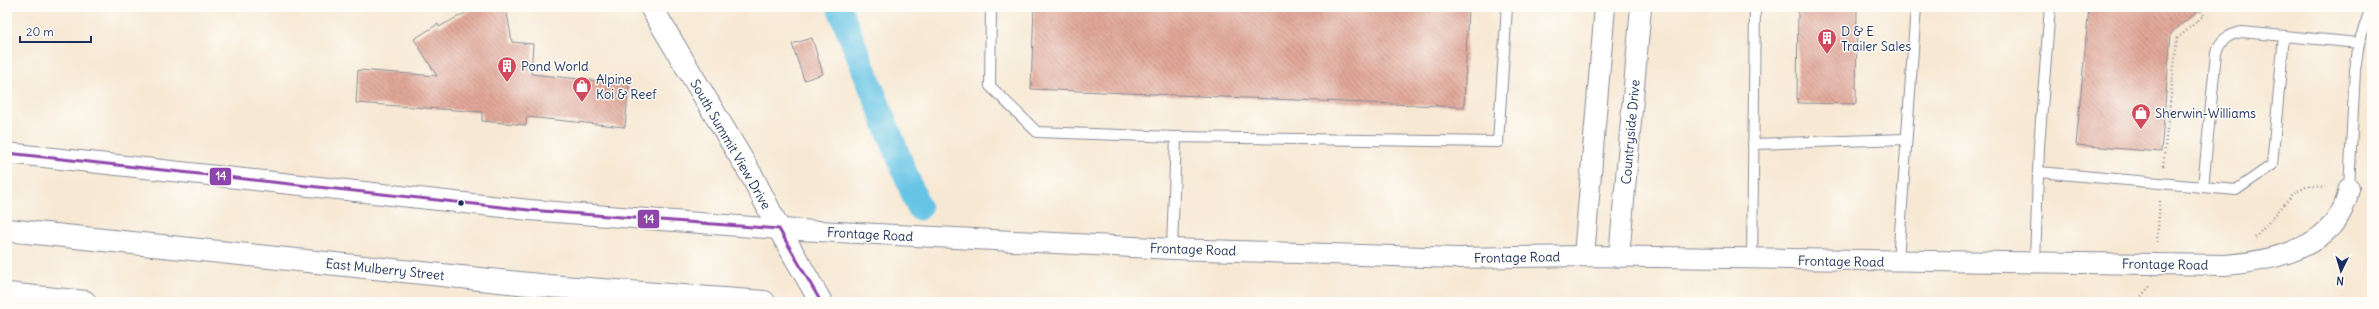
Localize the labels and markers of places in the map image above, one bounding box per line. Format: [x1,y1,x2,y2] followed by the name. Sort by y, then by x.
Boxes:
[1841,23,1911,55] place label: D & E Trailer Sales
[1816,27,1838,55] building icon: D & E Trailer Sales
[496,55,518,83] building icon: Pond World
[521,58,589,75] place label: Pond World
[596,71,657,103] place label: Alpine Koi & Reef
[571,75,593,103] shop icon: Alpine Koi & Reef
[2130,102,2152,130] shop icon: Sherwin-Williams
[2155,105,2256,122] place label: Sherwin-Williams
[456,198,466,208] unlabelled marker

